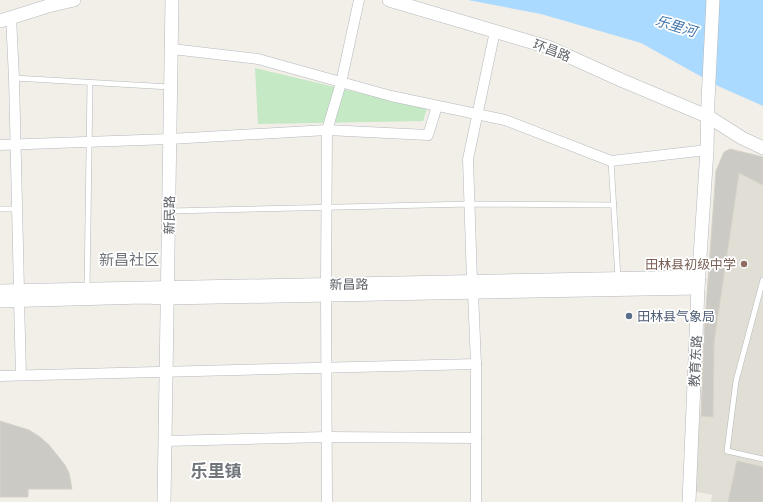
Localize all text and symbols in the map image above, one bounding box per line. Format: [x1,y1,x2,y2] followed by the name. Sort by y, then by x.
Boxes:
[654,12,701,41] water label: 乐里河
[531,36,573,64] street label: 环昌路
[162,195,177,235] street label: 新民路
[99,251,159,268] district label: 新昌社区
[645,257,736,272] place label: 田林县初级中学
[739,259,749,269] marker: 田林县初级中学
[329,277,369,292] street label: 新昌路
[637,309,715,324] place label: 田林县气象局
[624,311,634,321] marker: 田林县气象局
[687,335,704,387] street label: 教育东路
[191,462,242,481] district label: 乐里镇

